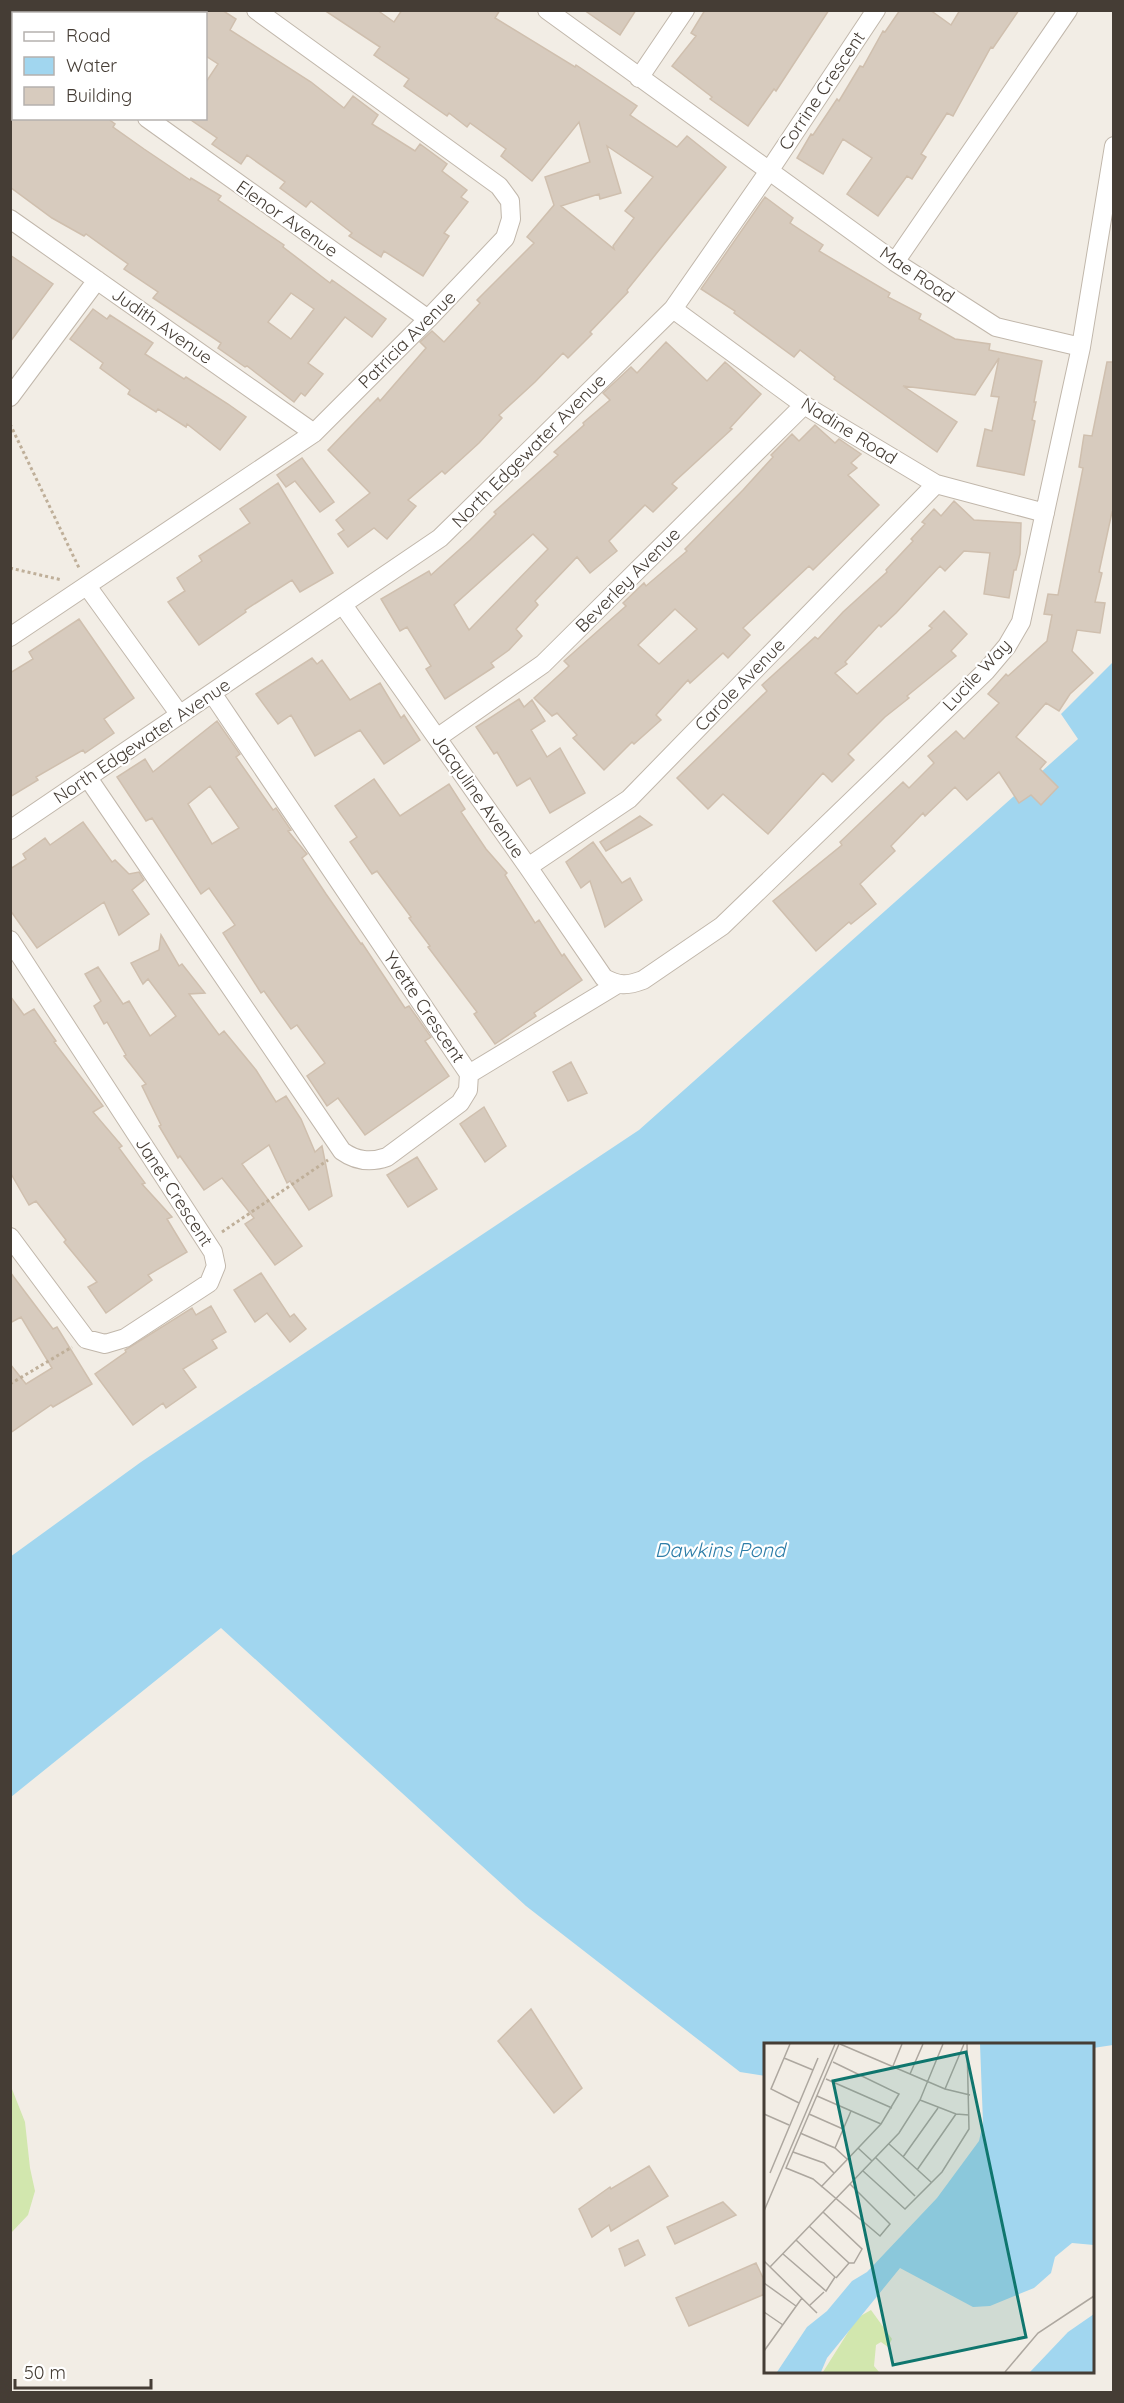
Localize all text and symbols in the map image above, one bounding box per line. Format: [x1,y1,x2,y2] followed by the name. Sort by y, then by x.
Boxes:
[12,12,207,120] legend
[66,24,111,47] text: Road
[773,27,870,155] street label: Corrine Crescent
[66,54,117,77] text: Water
[66,84,132,107] text: Building
[232,175,343,262] street label: Elenor Avenue
[875,241,959,308] street label: Mae Road
[107,282,217,369] street label: Judith Avenue
[353,286,460,393] street label: Patricia Avenue
[447,369,610,532] street label: North Edgewater Avenue
[797,392,902,469] street label: Nadine Road
[570,522,685,637] street label: Beverley Avenue
[689,633,790,736] street label: Carole Avenue
[937,634,1016,716] street label: Lucile Way
[49,673,235,808] street label: North Edgewater Avenue
[427,729,530,862] street label: Jacquline Avenue
[379,947,470,1067] street label: Yvette Crescent
[131,1133,218,1251] street label: Janet Crescent
[655,1537,788,1562] water label: Dawkins Pond
[764,2043,1094,2373] inset map
[15,2352,152,2390] scale bar
[24,2361,66,2384] text: 50 m

